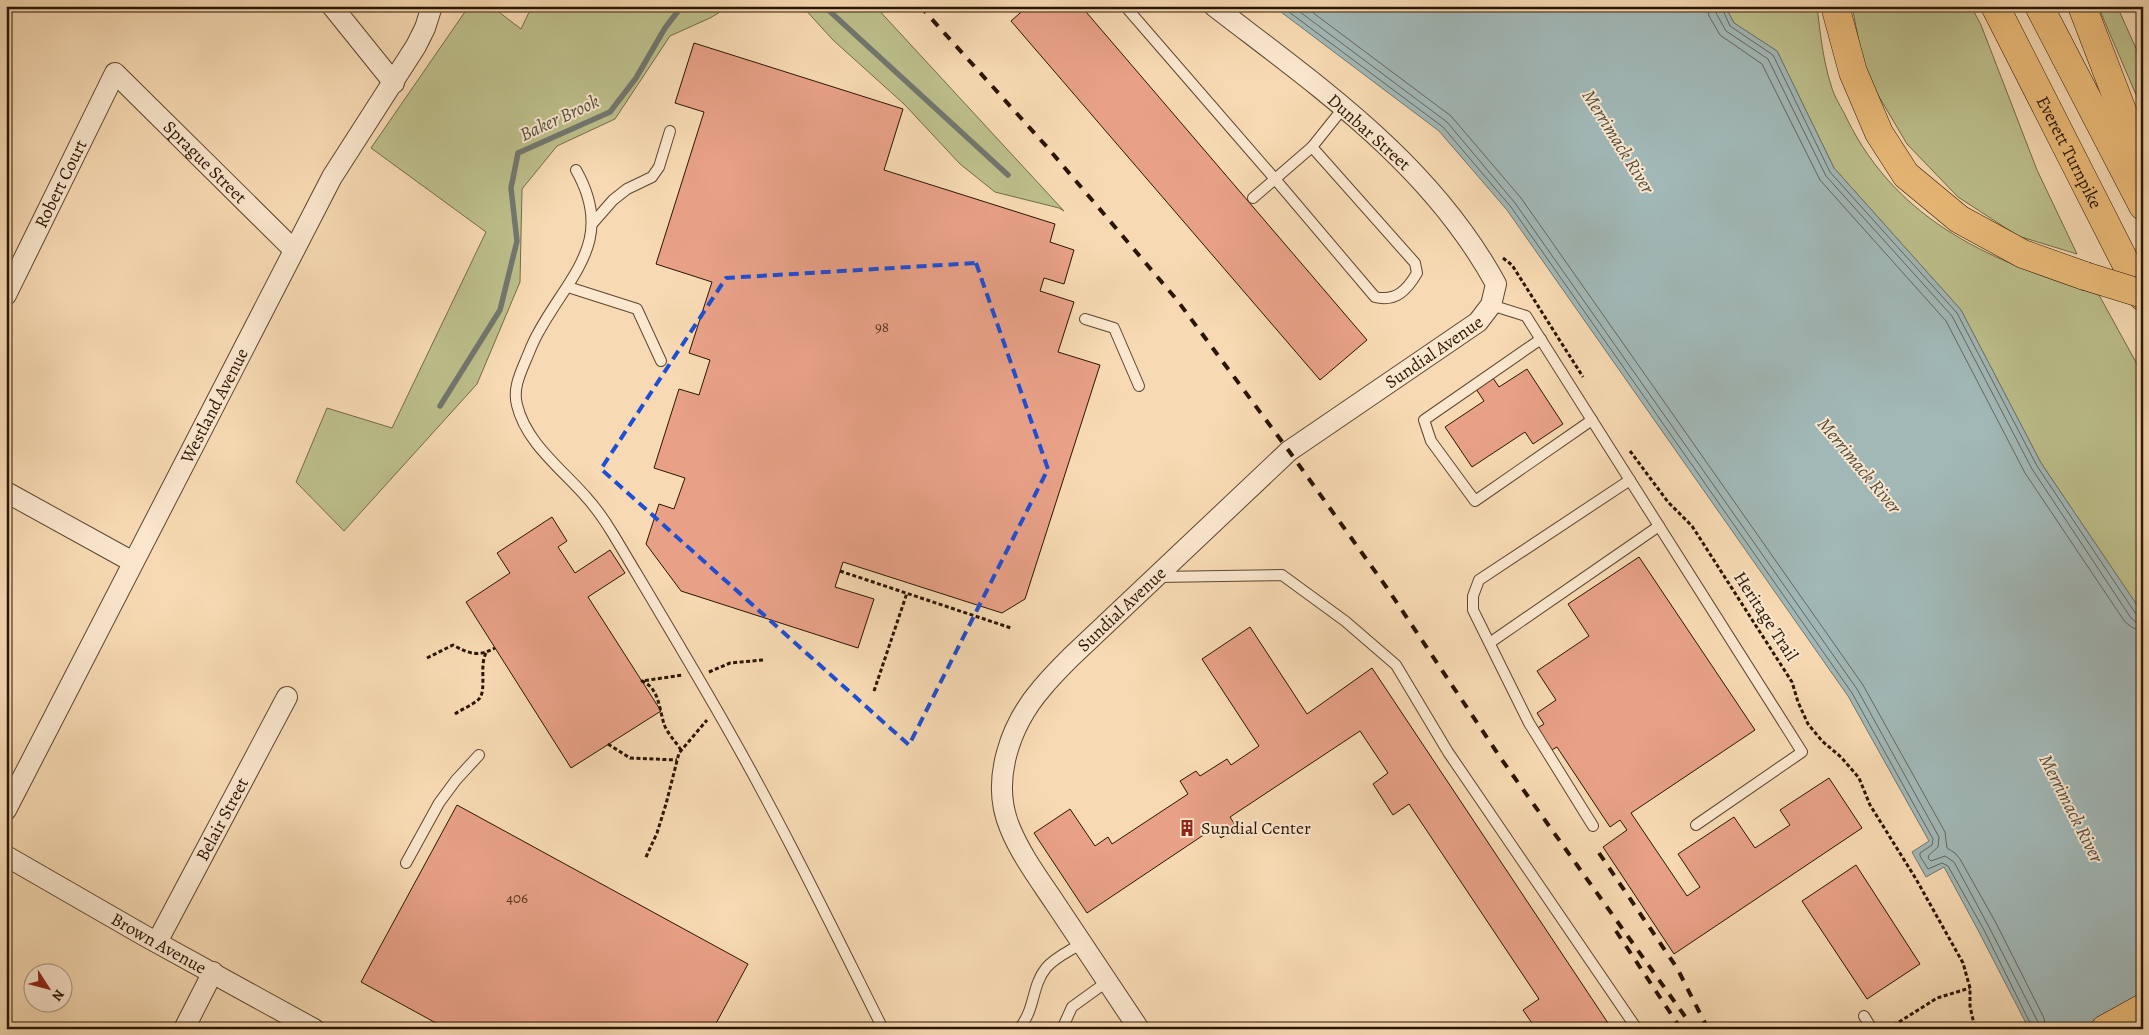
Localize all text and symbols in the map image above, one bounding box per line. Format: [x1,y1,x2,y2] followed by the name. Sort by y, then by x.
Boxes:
[1576,85,1661,200] water label: Merrimack River
[515,88,603,148] water label: Baker Brook
[1322,88,1416,176] street label: Dunbar Street
[2031,92,2108,213] street label: Everett Turnpike
[158,115,252,209] street label: Sprague Street
[29,135,93,232] street label: Robert Court
[1380,310,1488,394] street label: Sundial Avenue
[875,317,889,337] house number: 98
[174,344,254,468] street label: Westland Avenue
[1811,412,1908,520] water label: Merrimack River
[1072,561,1171,657] street label: Sundial Avenue
[1728,567,1804,666] street label: Heritage Trail
[2033,750,2110,868] water label: Merrimack River
[190,773,254,865] street label: Belair Street
[1201,816,1311,840] place label: Sundial Center
[1177,818,1197,838] building icon: Sundial Center
[506,888,528,908] house number: 406
[107,907,211,980] street label: Brown Avenue
[22,962,72,1012] north arrow
[47,986,69,1005] text: N

